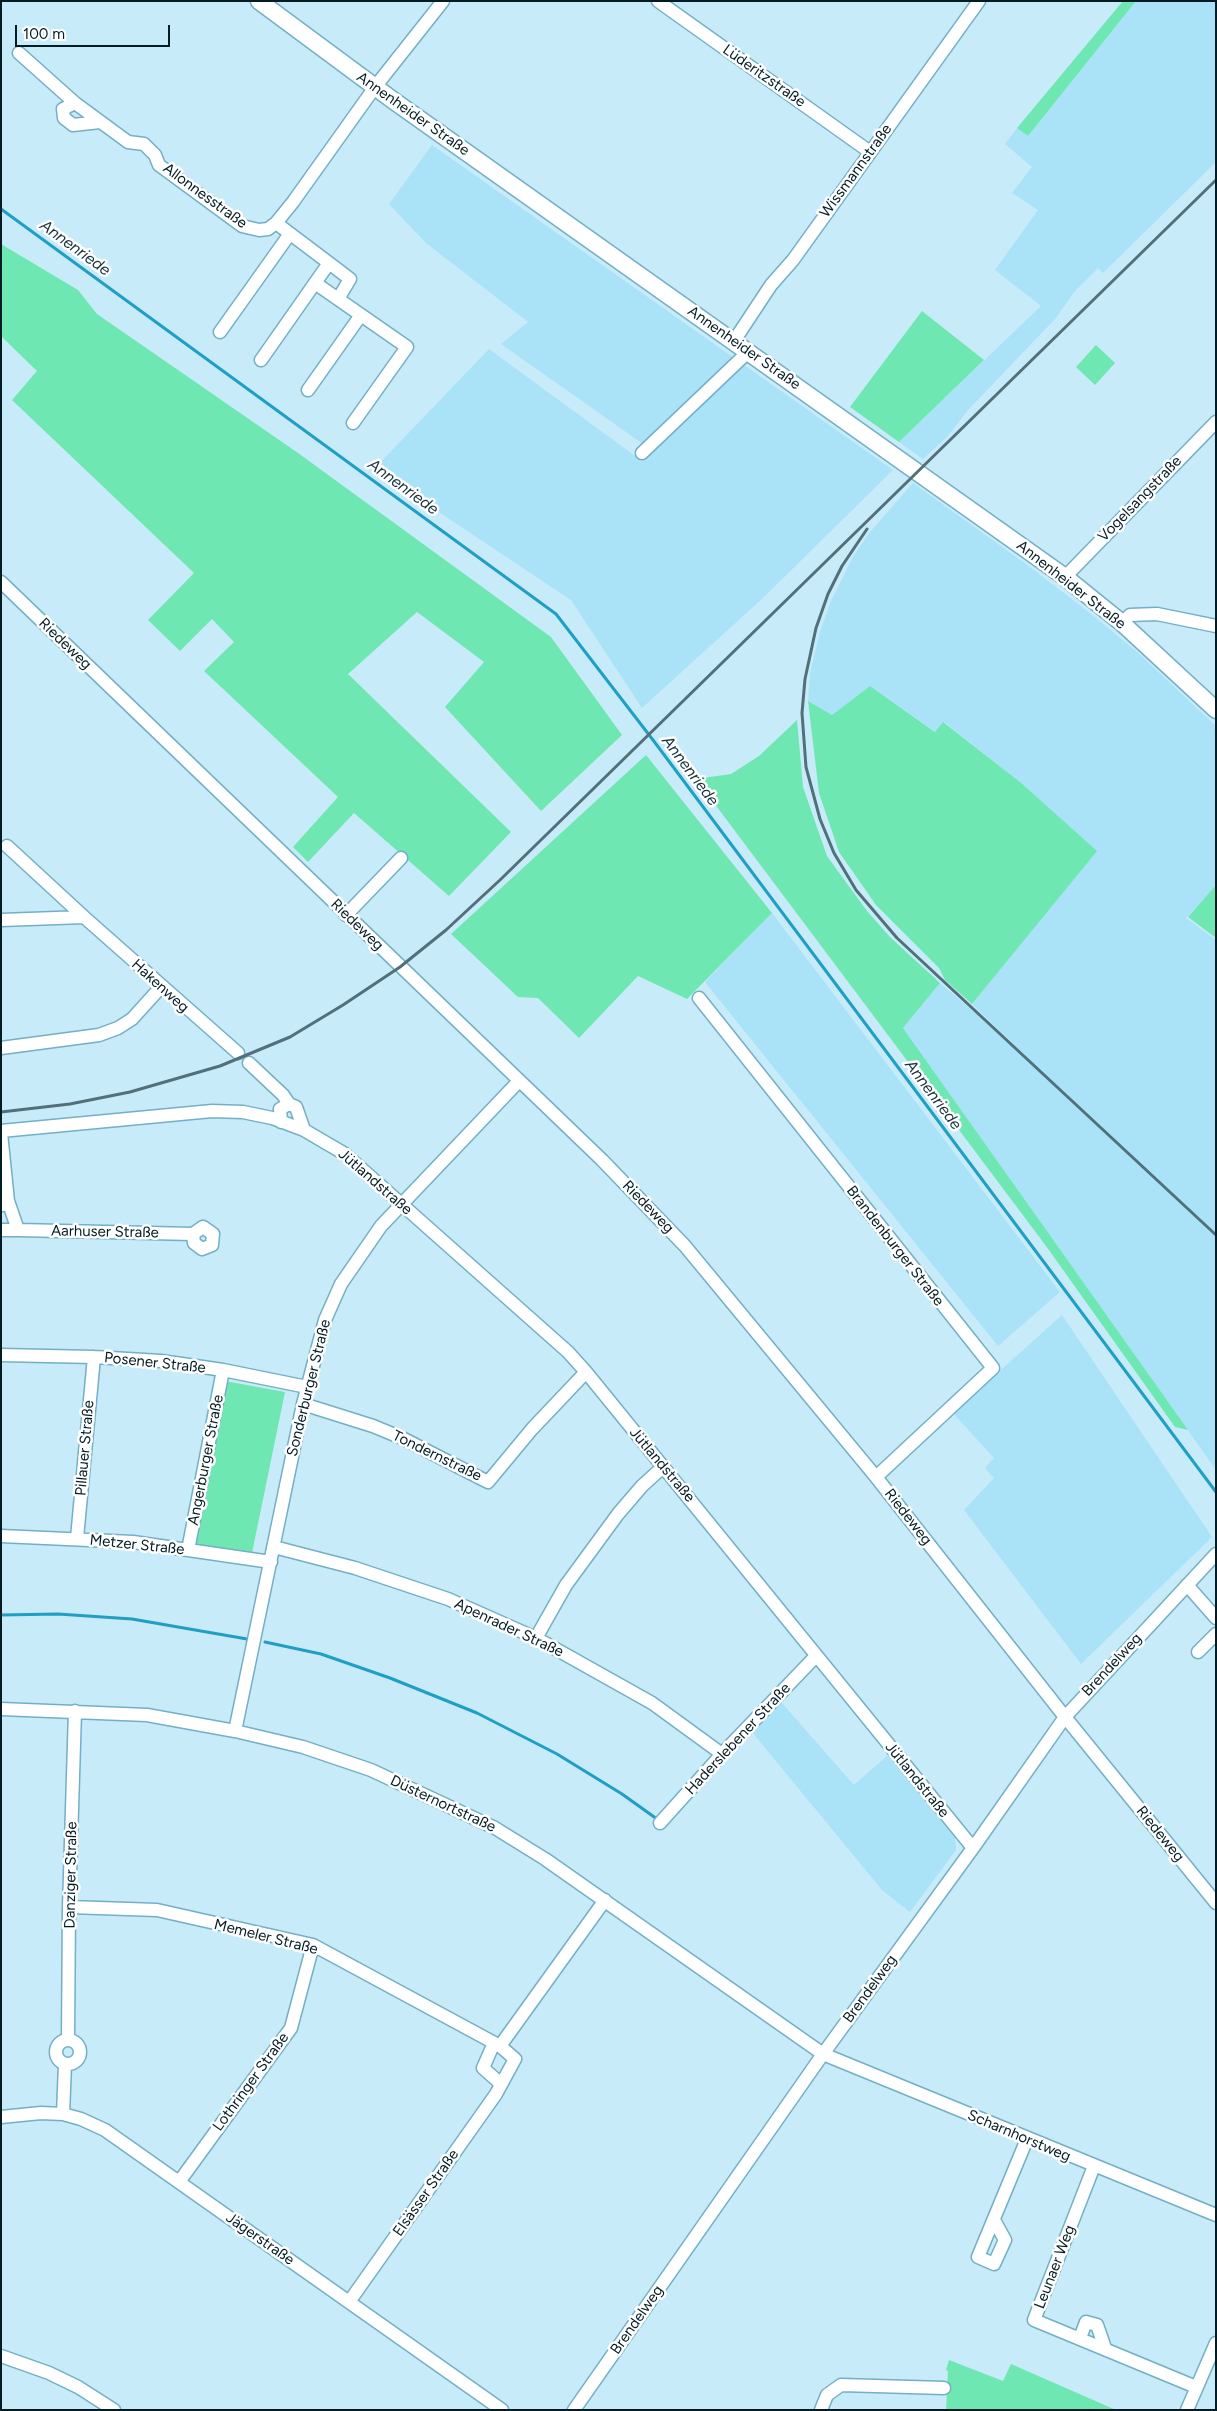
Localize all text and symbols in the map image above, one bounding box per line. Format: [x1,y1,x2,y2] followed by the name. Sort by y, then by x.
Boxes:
[18,15,172,47] scale bar
[23,25,65,43] text: 100 m
[719,41,809,111] street label: Lüderitzstraße
[353,68,473,160] street label: Annenheider Straße
[816,121,896,221] street label: Wissmannstraße
[160,160,250,232] street label: Allonnesstraße
[36,216,114,280] water label: Annenriede
[684,302,804,394] street label: Annenheider Straße
[1094,452,1186,546] street label: Vogelsangstraße
[364,455,442,519] water label: Annenriede
[1013,537,1129,633] street label: Annenheider Straße
[35,614,95,674] street label: Riedeweg
[658,732,722,810] water label: Annenriede
[327,895,387,955] street label: Riedeweg
[128,956,192,1016] street label: Hakenweg
[901,1056,965,1134] water label: Annenriede
[334,1145,416,1219] street label: Jütlandstraße
[618,1177,678,1237] street label: Riedeweg
[842,1182,948,1310] street label: Brandenburger Straße
[51,1222,159,1242] street label: Aarhuser Straße
[283,1318,335,1458] street label: Sonderburger Straße
[103,1349,207,1377] street label: Posener Straße
[184,1393,228,1527] street label: Angerburger Straße
[72,1399,98,1497] street label: Pillauer Straße
[626,1424,698,1506] street label: Jütlandstraße
[390,1427,484,1485] street label: Tondernstraße
[880,1485,936,1549] street label: Riedeweg
[89,1531,185,1559] street label: Metzer Straße
[452,1595,566,1661] street label: Apenrader Straße
[1078,1630,1146,1700] street label: Brendelweg
[682,1679,794,1799] street label: Haderslebener Straße
[881,1739,953,1821] street label: Jütlandstraße
[387,1772,499,1836] street label: Düsternortstraße
[1132,1803,1188,1865] street label: Riedeweg
[61,1821,81,1929] street label: Danziger Straße
[212,1915,320,1959] street label: Memeler Straße
[839,1951,901,2027] street label: Brendelweg
[209,2029,293,2135] street label: Lothringer Straße
[965,2106,1073,2166] street label: Scharnhorstweg
[389,2146,463,2240] street label: Elsässer Straße
[222,2209,298,2269] street label: Jägerstraße
[1031,2223,1079,2311] street label: Leunaer Weg
[607,2282,667,2358] street label: Brendelweg

